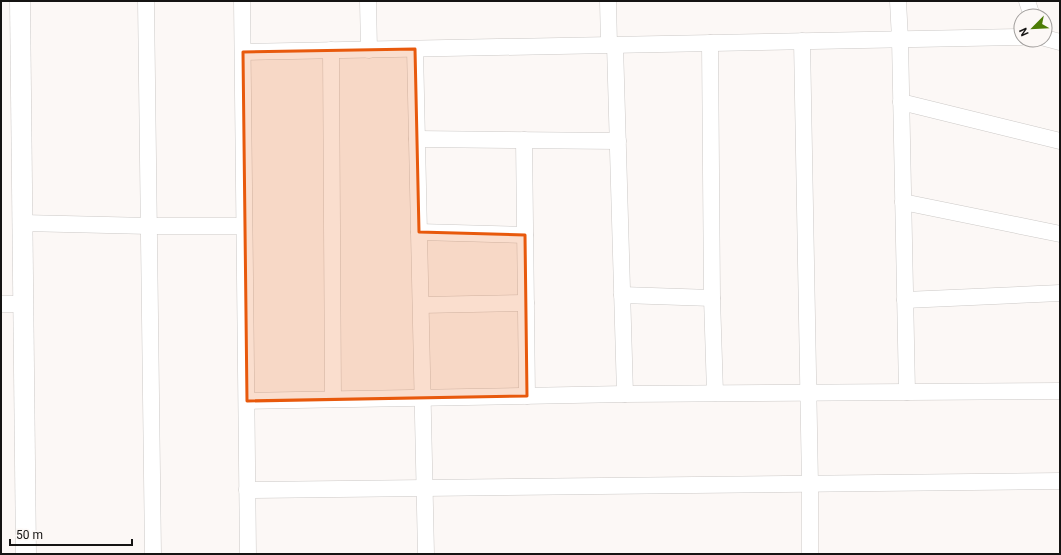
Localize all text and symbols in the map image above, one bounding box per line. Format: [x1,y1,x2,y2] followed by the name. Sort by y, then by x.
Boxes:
[1013,8,1053,48] north arrow
[1017,25,1032,38] text: N
[10,521,132,547] scale bar
[16,528,43,542] text: 50 m

